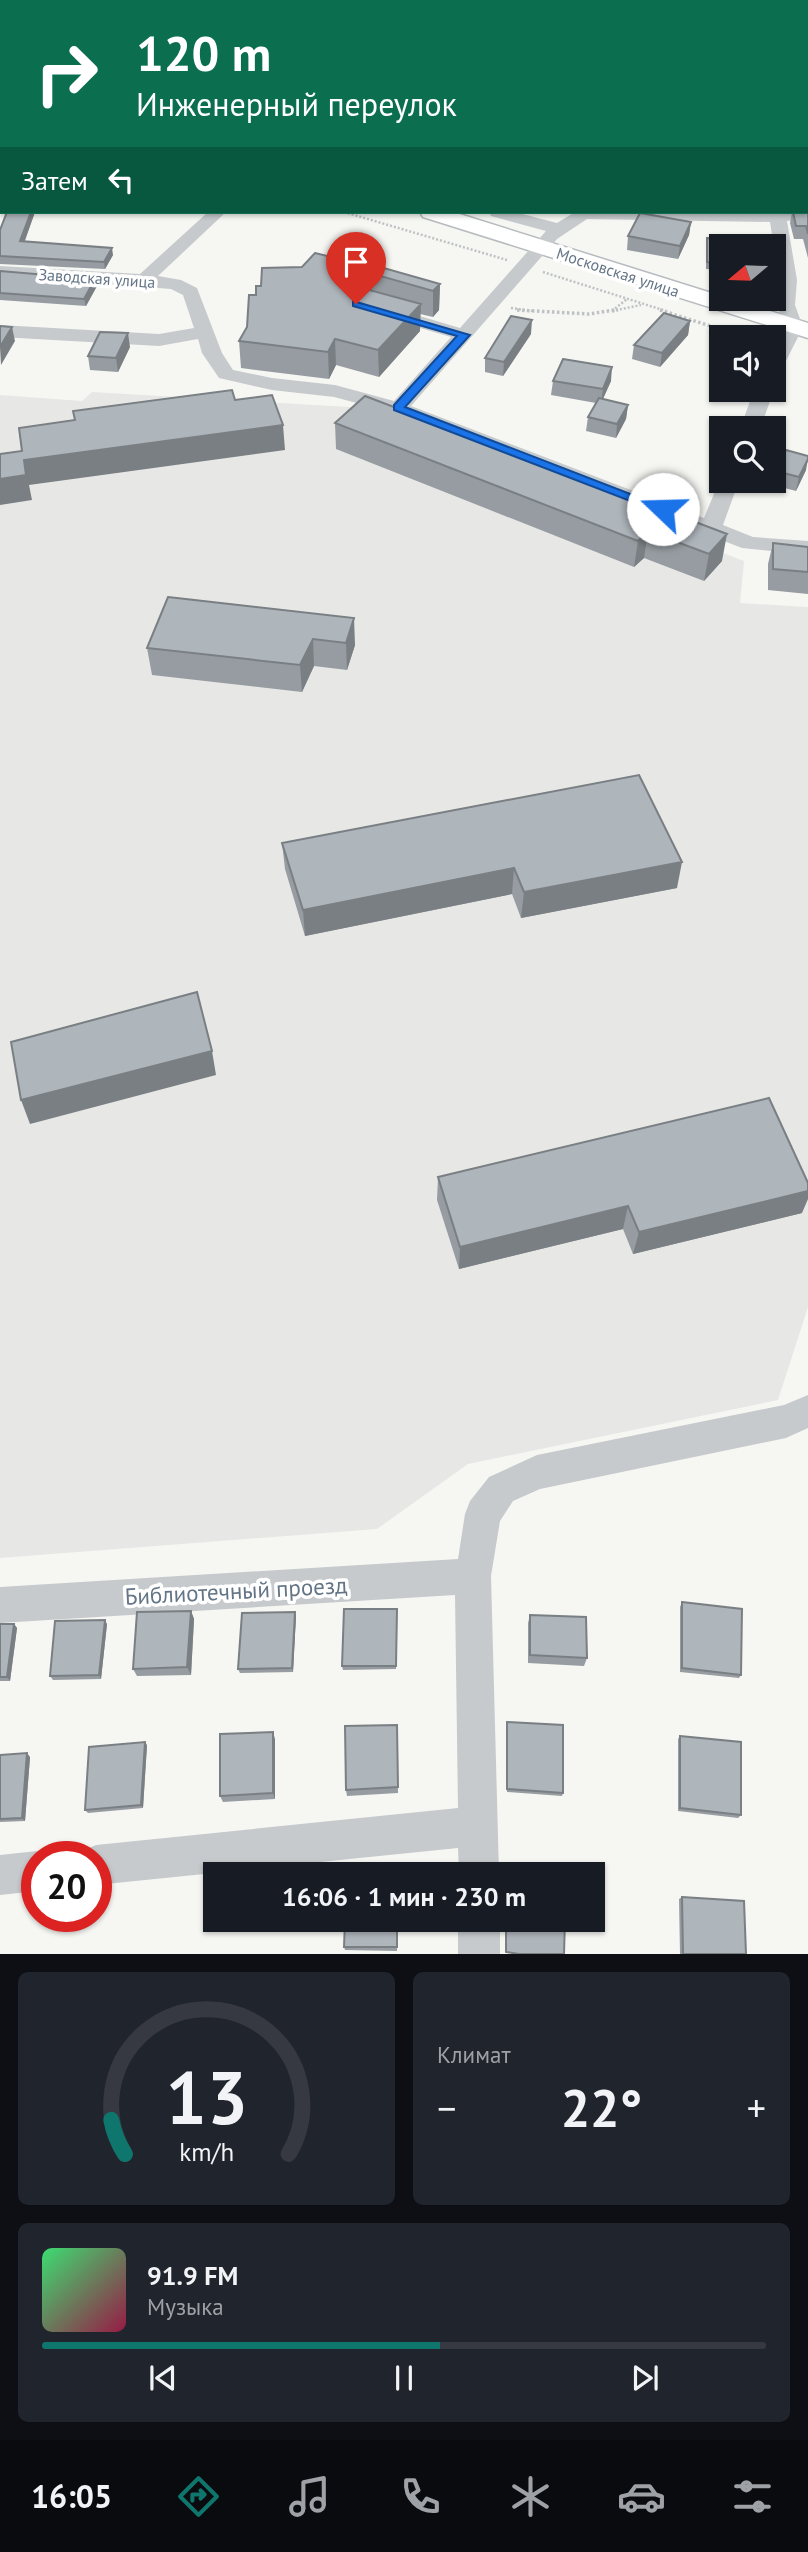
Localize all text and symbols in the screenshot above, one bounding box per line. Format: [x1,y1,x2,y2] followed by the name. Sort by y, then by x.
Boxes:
[136,21,271,85] text: 120 m
[21,28,112,119] icon: right
[136,83,457,125] text: Инженерный переулок
[102,161,140,199] icon: left
[21,164,88,197] text: Затем
[326,232,386,304] pin
[709,234,786,312] north arrow
[709,234,786,493] map controls
[337,243,375,281] icon: arrive
[554,243,682,301] street label: Московская улица
[38,264,156,292] street label: Заводская улица
[709,325,786,402] button: sound
[709,416,786,493] button: search
[626,472,700,546] position arrow
[124,1570,348,1611] street label: Библиотечный проезд
[21,1841,112,1932] speed limit sign: 20
[282,1880,526,1913] text: 16:06 · 1 мин · 230 m
[437,2040,511,2069] text: Климат
[165,2051,248,2145] text: 13
[561,2074,642,2141] text: 22°
[437,2083,456,2132] text: −
[747,2083,766,2132] text: +
[179,2136,234,2168] text: km/h
[147,2259,238,2292] text: 91.9 FM
[147,2292,224,2321] text: Музыка
[144,2359,182,2397] icon: previous
[385,2359,423,2397] icon: pause
[626,2359,664,2397] icon: next
[174,2472,223,2521] icon: directions
[285,2472,334,2521] icon: music
[396,2472,445,2521] icon: phone
[506,2472,555,2521] icon: climate
[617,2472,666,2521] icon: car
[728,2472,777,2521] icon: filters
[31,2475,112,2517] text: 16:05

